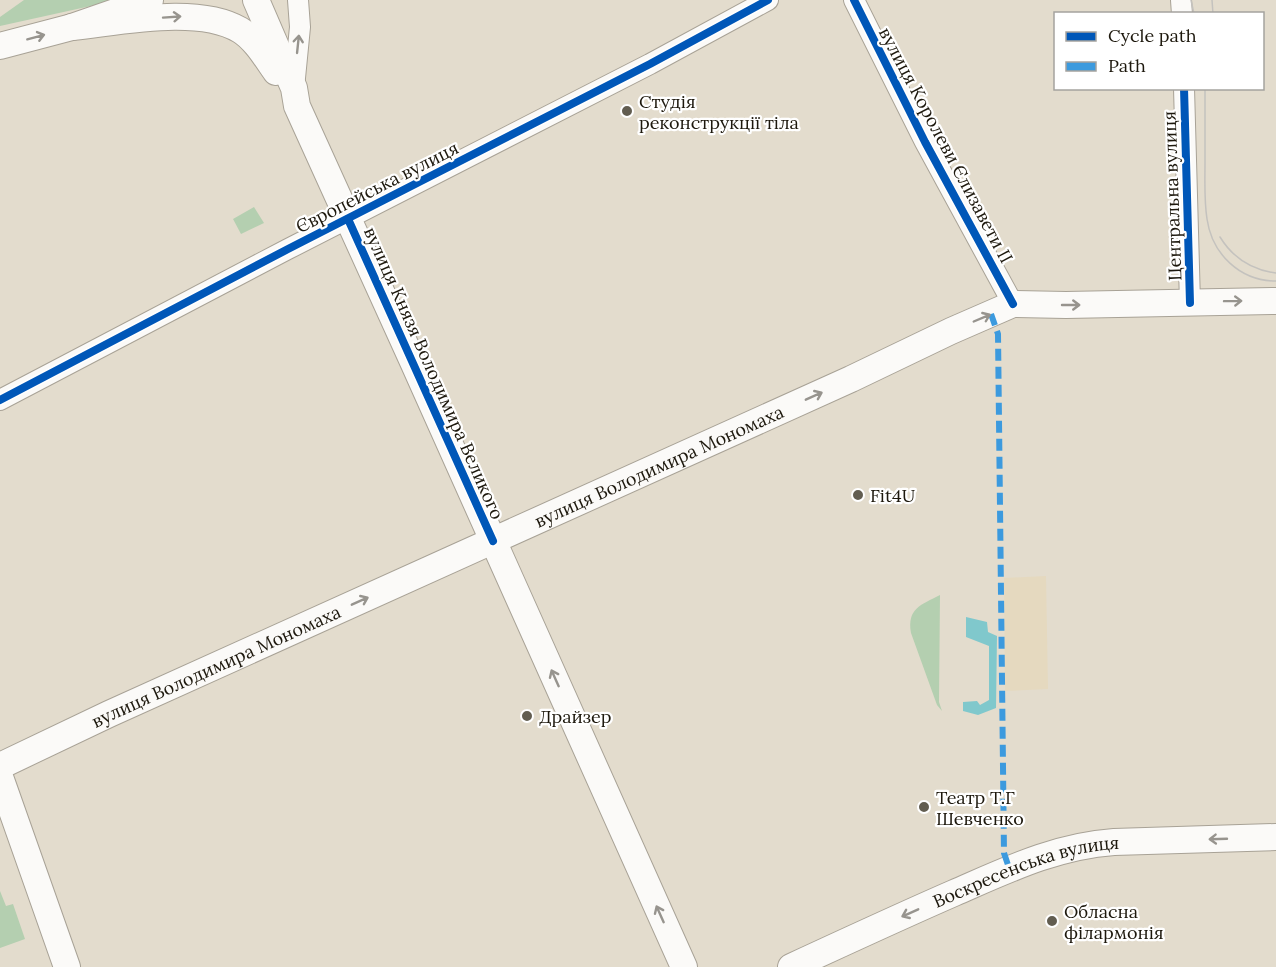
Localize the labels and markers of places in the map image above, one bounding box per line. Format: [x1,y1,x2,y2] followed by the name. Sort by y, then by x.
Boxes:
[639,90,799,134] place label: Студія реконструкції тіла
[620,104,634,118] marker: Студія реконструкції тіла
[870,484,915,507] place label: Fit4U
[851,488,865,502] marker: Fit4U
[539,705,612,728] place label: Драйзер
[520,709,534,723] marker: Драйзер
[936,786,1024,830] place label: Театр Т.Г Шевченко
[917,800,931,814] marker: Театр Т.Г Шевченко
[1064,900,1164,944] place label: Обласна філармонія
[1045,914,1059,928] marker: Обласна філармонія

